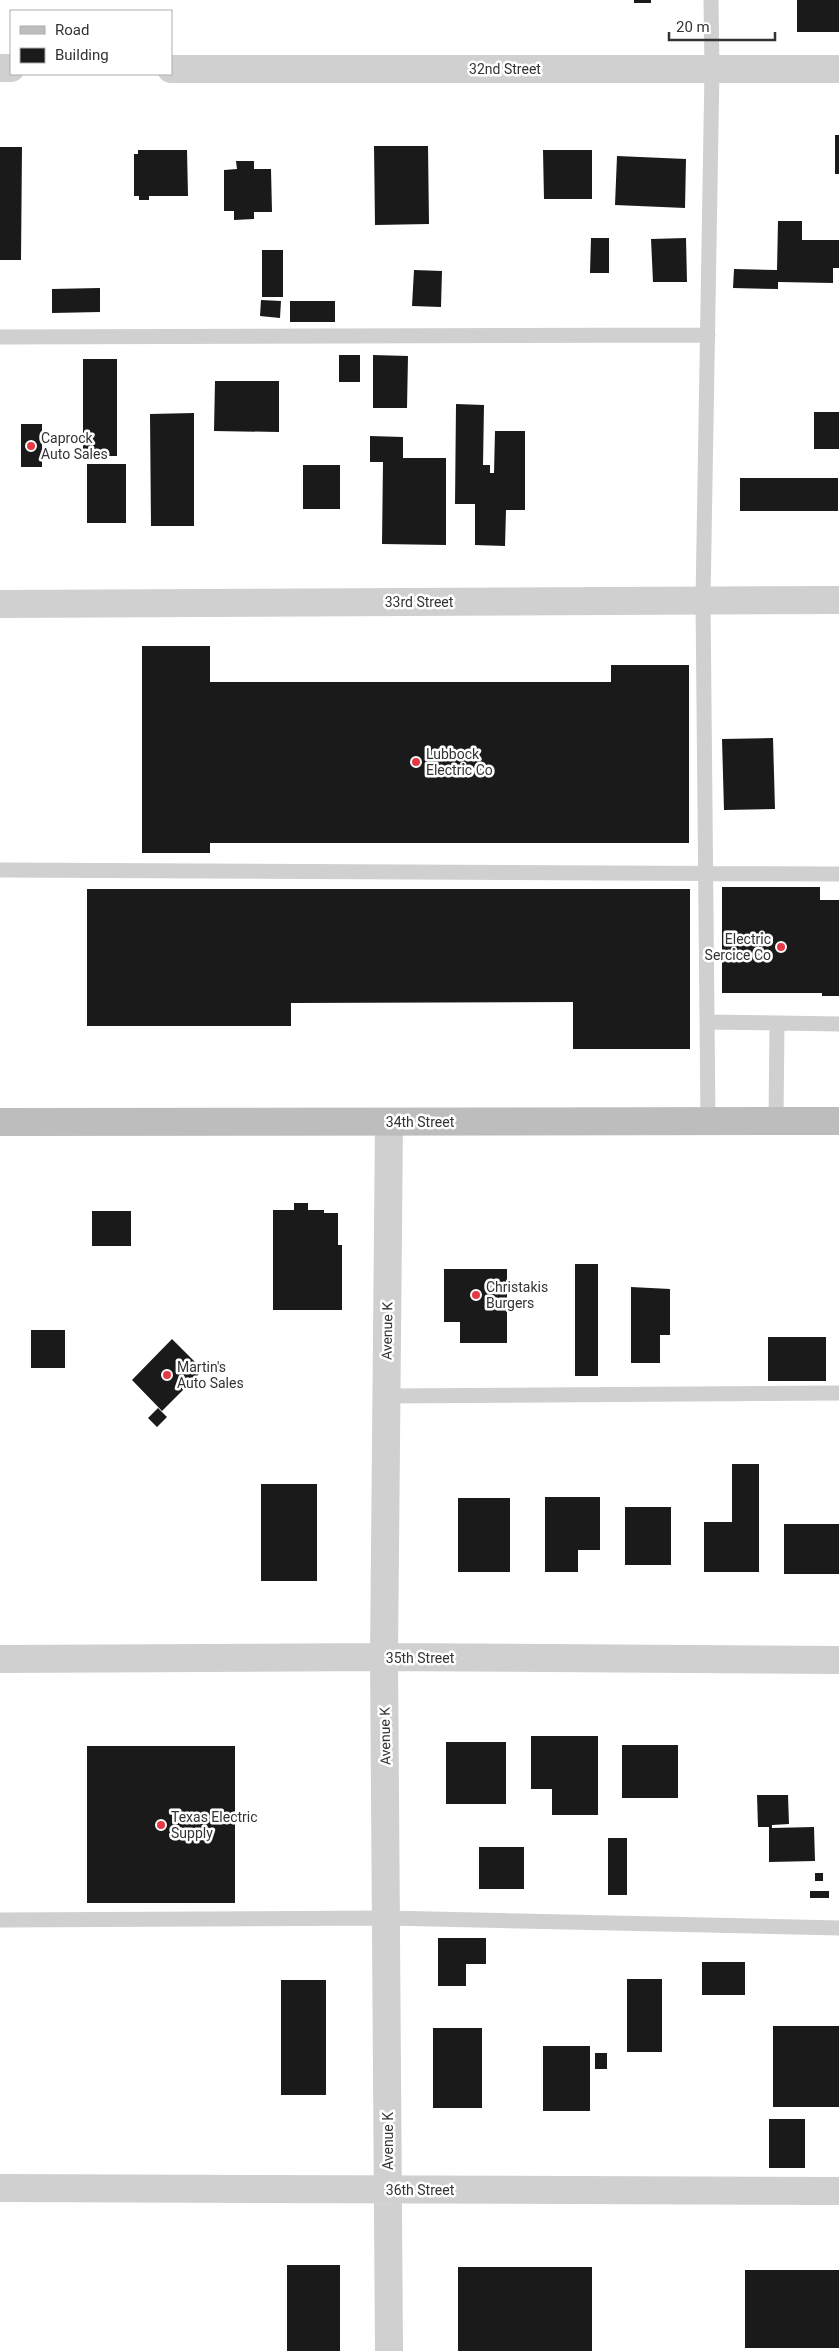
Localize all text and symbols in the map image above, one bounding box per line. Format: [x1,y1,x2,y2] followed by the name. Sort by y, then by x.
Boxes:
[10,10,172,75] legend
[669,10,775,42] scale bar
[676,18,710,36] text: 20 m
[55,21,89,39] text: Road
[55,46,109,64] text: Building
[469,61,541,77] street label: 32nd Street
[41,430,108,462] place label: Caprock Auto Sales
[25,440,37,452] marker: Caprock Auto Sales
[385,594,454,610] street label: 33rd Street
[426,746,493,778] place label: Lubbock Electric Co
[410,756,422,768] marker: Lubbock Electric Co
[705,931,771,963] place label: Electric Sercice Co
[775,941,787,953] marker: Electric Sercice Co
[386,1114,455,1130] street label: 34th Street
[486,1279,548,1311] place label: Christakis Burgers
[470,1289,482,1301] marker: Christakis Burgers
[378,1302,396,1360] street label: Avenue K
[177,1359,244,1391] place label: Martin's Auto Sales
[161,1369,173,1381] marker: Martin's Auto Sales
[386,1650,455,1666] street label: 35th Street
[376,1707,394,1765] street label: Avenue K
[171,1809,258,1841] place label: Texas Electric Supply
[155,1819,167,1831] marker: Texas Electric Supply
[380,2112,396,2170] street label: Avenue K
[386,2182,455,2198] street label: 36th Street

